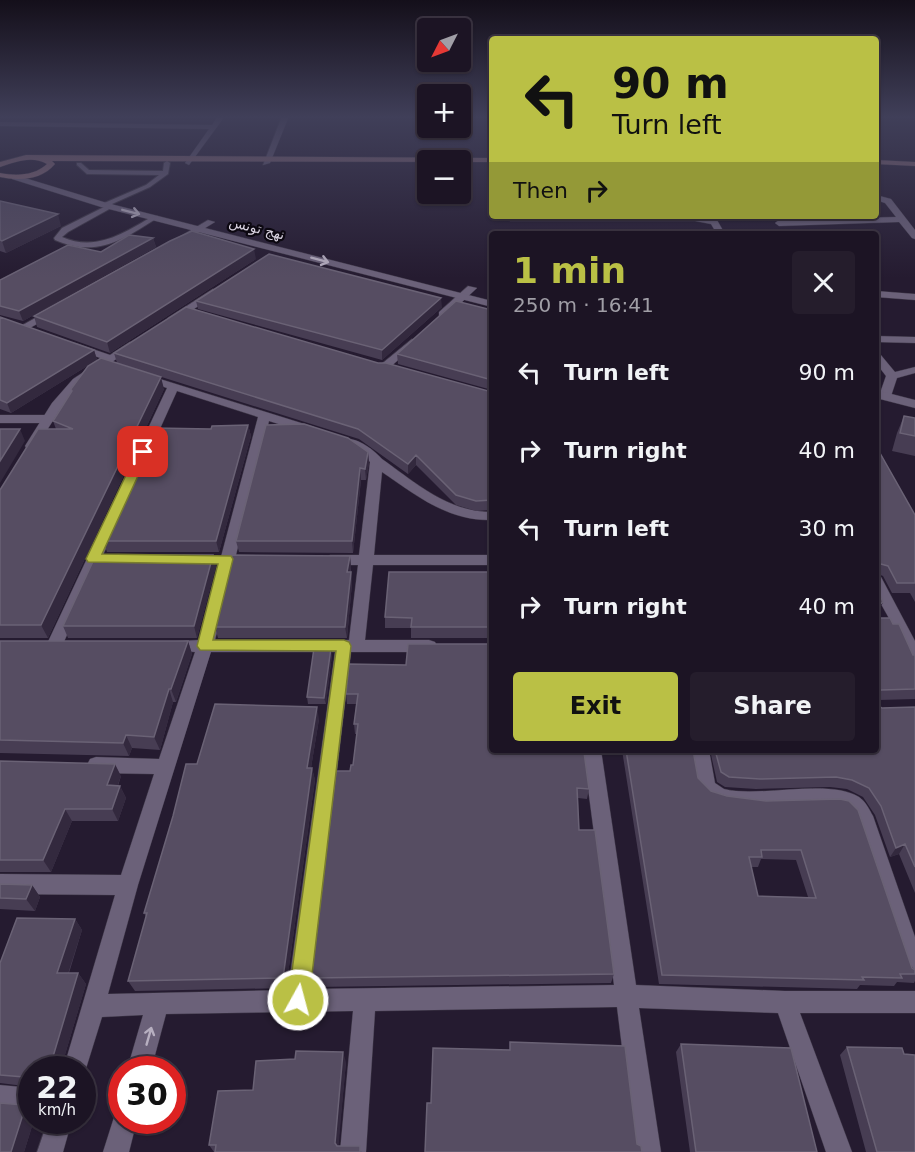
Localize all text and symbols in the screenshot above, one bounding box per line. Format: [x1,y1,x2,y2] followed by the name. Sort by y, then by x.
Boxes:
[417,18,471,72] north arrow
[417,18,471,204] map controls
[612,59,729,108] text: 90 m
[513,60,591,138] icon: left
[417,84,471,138] button: +
[612,109,722,140] text: Turn left
[417,150,471,204] button: −
[580,174,613,207] icon: right
[513,178,568,203] text: Then
[122,206,141,218] one-way arrow
[227,213,286,244] street label: نهج تونس
[513,250,626,291] text: 1 min
[792,251,855,314] button: close
[311,254,330,266] one-way arrow
[513,293,654,317] text: 250 m · 16:41
[513,356,546,389] icon: left
[564,360,669,385] text: Turn left
[799,360,855,385] text: 90 m
[117,426,168,477] pin
[513,434,546,467] icon: right
[126,435,159,468] icon: arrive
[564,438,687,463] text: Turn right
[799,438,855,463] text: 40 m
[513,512,546,545] icon: left
[564,516,669,541] text: Turn left
[799,516,855,541] text: 30 m
[513,590,546,623] icon: right
[564,594,687,619] text: Turn right
[799,594,855,619] text: 40 m
[513,672,678,741] button: Exit
[690,672,855,741] button: Share
[266,968,330,1032] position arrow
[144,1027,155,1046] one-way arrow
[108,1056,186,1134] speed limit sign: 30
[36,1070,78,1105] text: 22
[38,1101,76,1119] text: km/h

